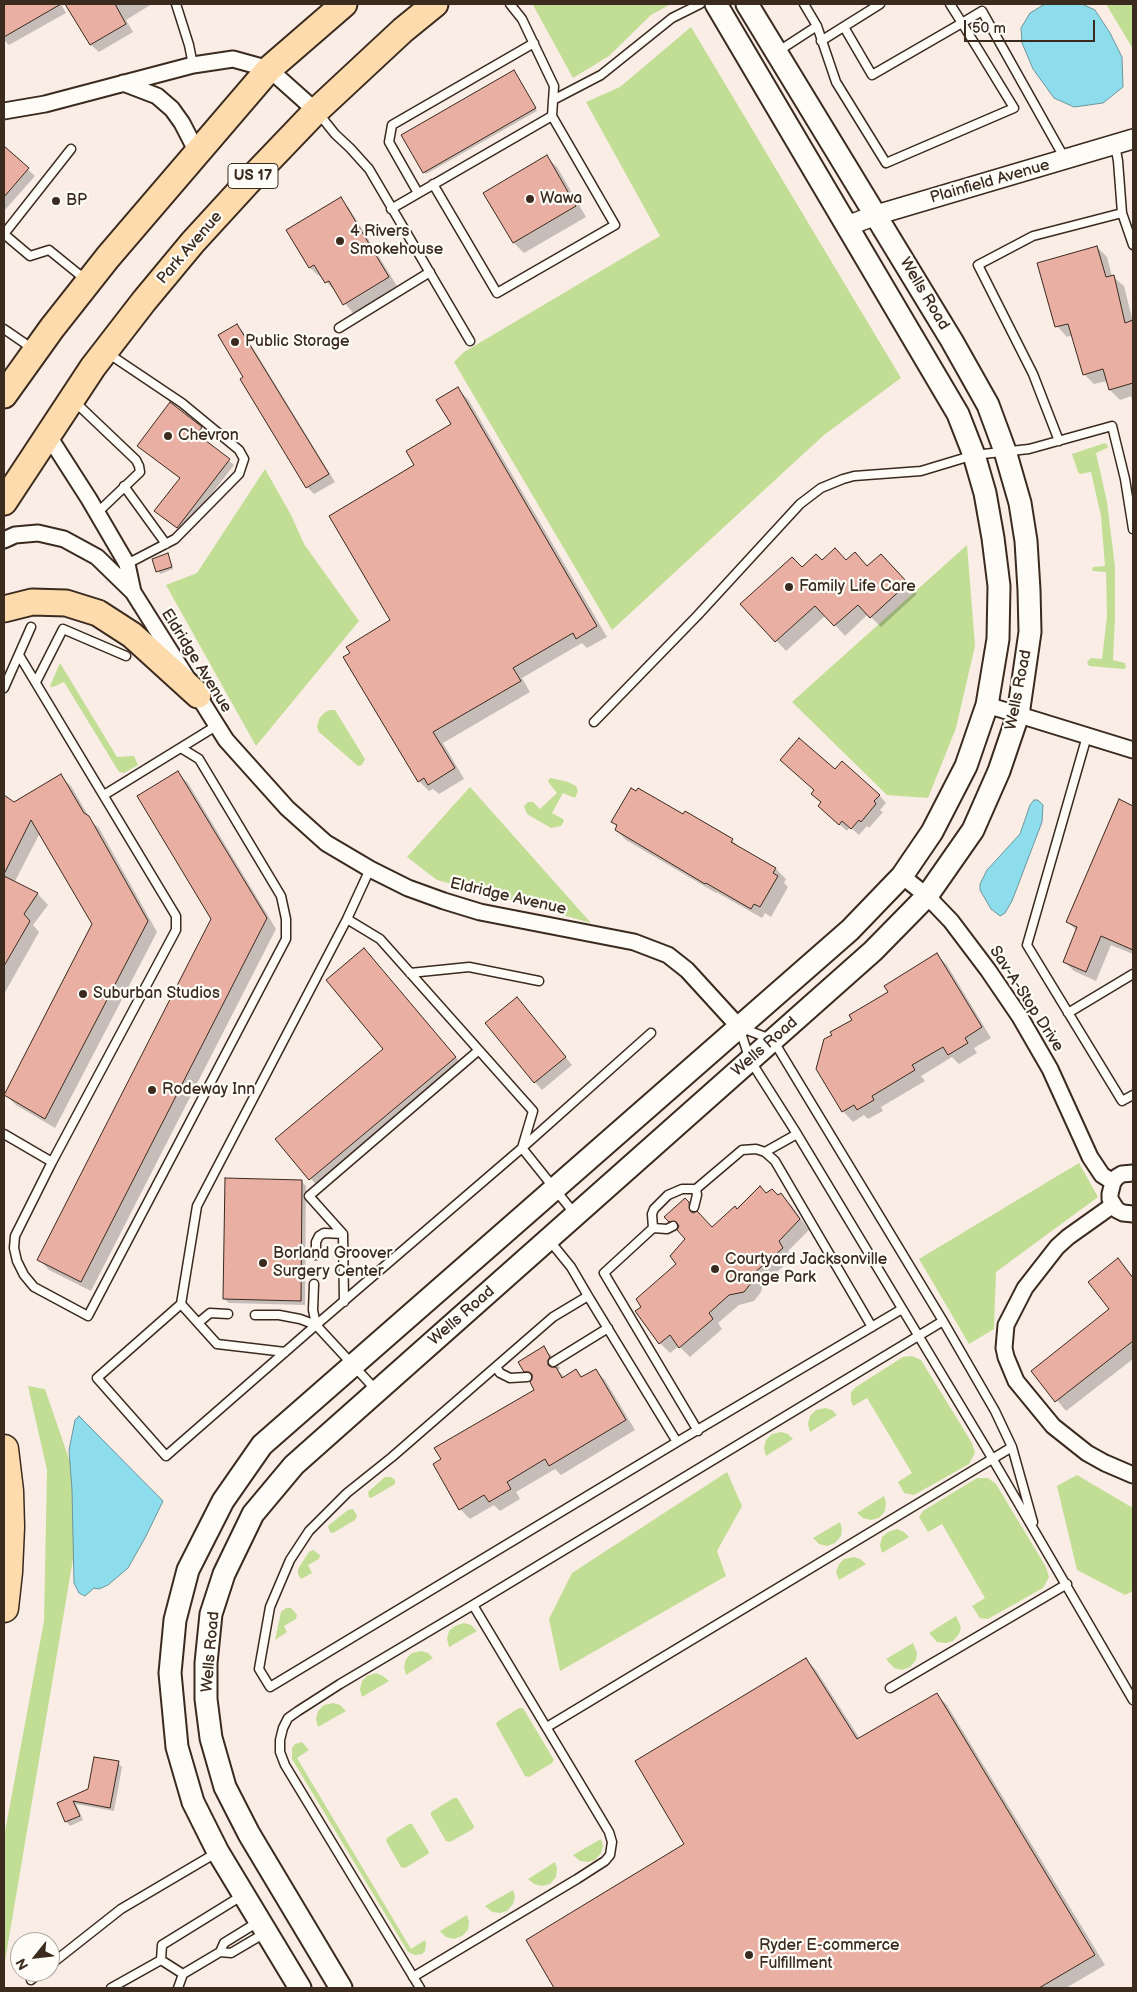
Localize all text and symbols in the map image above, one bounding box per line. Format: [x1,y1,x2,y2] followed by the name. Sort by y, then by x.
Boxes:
[967,10,1098,42] scale bar
[972,19,1006,38] text: 50 m
[928,156,1052,208] street label: Plainfield Avenue
[228,164,278,188] road number: US 17
[540,189,582,209] place label: Wawa
[66,191,87,211] place label: BP
[524,193,536,205] marker: Wawa
[50,195,62,207] marker: BP
[153,208,227,288] street label: Park Avenue
[350,222,443,260] place label: 4 Rivers Smokehouse
[334,235,346,247] marker: 4 Rivers Smokehouse
[895,254,953,334] street label: Wells Road
[245,332,350,352] place label: Public Storage
[229,336,241,348] marker: Public Storage
[178,426,239,446] place label: Chevron
[162,430,174,442] marker: Chevron
[799,577,916,597] place label: Family Life Care
[783,581,795,593] marker: Family Life Care
[156,606,236,716] street label: Eldridge Avenue
[1002,648,1036,732] street label: Wells Road
[448,874,568,920] street label: Eldridge Avenue
[985,943,1067,1055] street label: Sav-A-Stop Drive
[93,984,220,1004] place label: Suburban Studios
[77,988,89,1000] marker: Suburban Studios
[728,1013,802,1081] street label: Wells Road
[162,1080,255,1100] place label: Rodeway Inn
[146,1084,158,1096] marker: Rodeway Inn
[273,1244,392,1282] place label: Borland Groover Surgery Center
[725,1250,887,1288] place label: Courtyard Jacksonville Orange Park
[257,1257,269,1269] marker: Borland Groover Surgery Center
[709,1263,721,1275] marker: Courtyard Jacksonville Orange Park
[425,1282,499,1350] street label: Wells Road
[198,1611,224,1693] street label: Wells Road
[10,1932,60,1982] north arrow
[759,1936,900,1974] place label: Ryder E-commerce Fulfillment
[743,1949,755,1961] marker: Ryder E-commerce Fulfillment
[12,1955,32,1973] text: N

